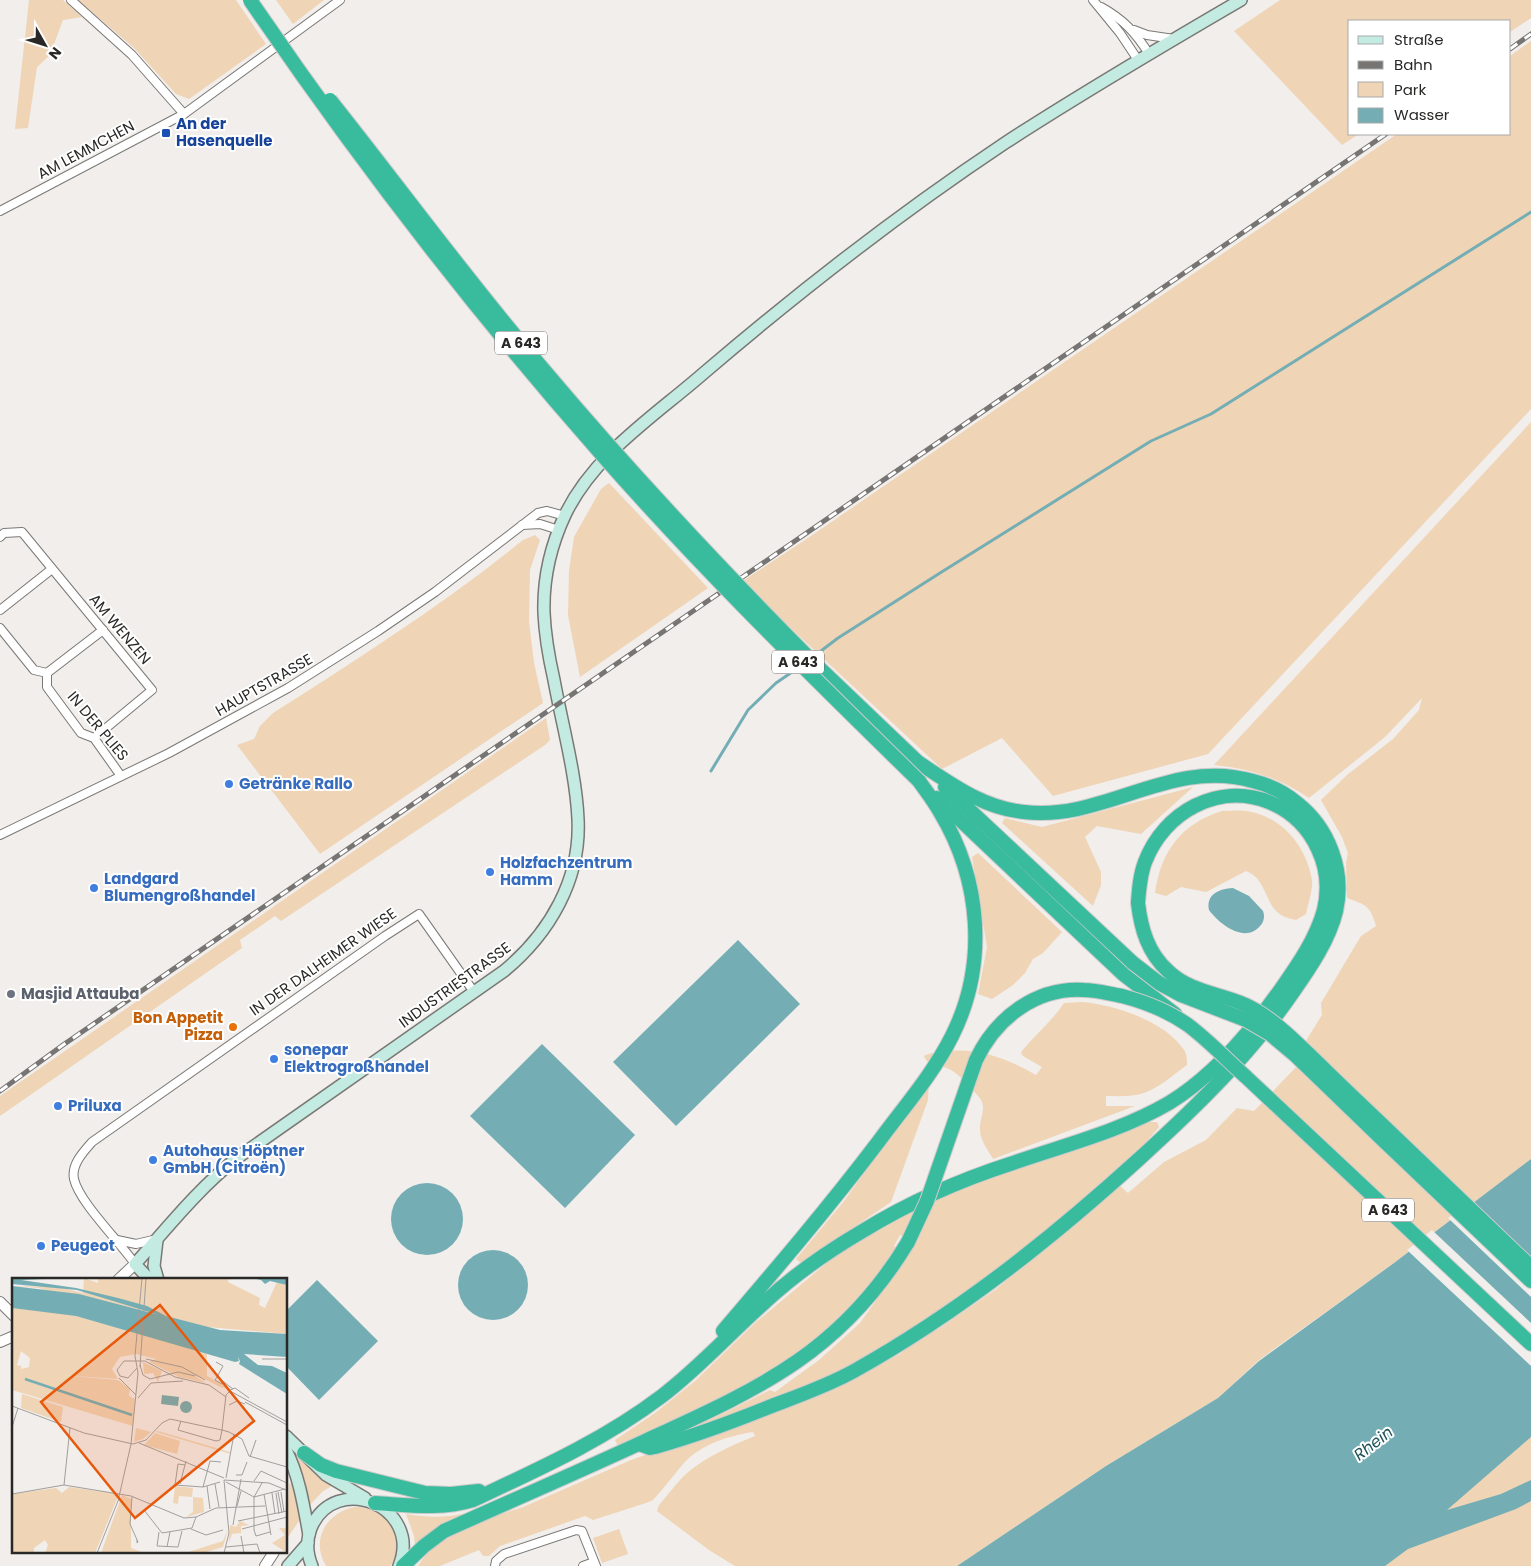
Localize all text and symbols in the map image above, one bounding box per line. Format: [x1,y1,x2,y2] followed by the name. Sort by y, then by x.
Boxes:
[20,20,70,70] north arrow
[1348,20,1511,135] legend
[1394,29,1444,50] text: Straße
[44,43,66,64] text: N
[1394,54,1433,75] text: Bahn
[1394,79,1426,100] text: Park
[1394,104,1450,125] text: Wasser
[176,113,273,151] place label: An der Hasenquelle
[33,115,138,184] street label: AM LEMMCHEN
[160,127,172,139] marker: An der Hasenquelle
[495,332,547,354] road number: A 643
[85,589,156,668] street label: AM WENZEN
[211,648,316,721] street label: HAUPTSTRASSE
[772,650,824,674] road number: A 643
[63,686,134,765] street label: IN DER PLIES
[239,773,353,794] place label: Getränke Rallo
[223,778,235,790] marker: Getränke Rallo
[500,852,633,890] place label: Holzfachzentrum Hamm
[484,866,496,878] marker: Holzfachzentrum Hamm
[104,868,255,906] place label: Landgard Blumengroßhandel
[88,882,100,894] marker: Landgard Blumengroßhandel
[245,903,400,1020] street label: IN DER DALHEIMER WIESE
[394,937,515,1032] street label: INDUSTRIESTRASSE
[21,983,139,1004] place label: Masjid Attauba
[5,988,17,1000] marker: Masjid Attauba
[133,1007,223,1045] place label: Bon Appetit Pizza
[227,1021,239,1033] marker: Bon Appetit Pizza
[284,1039,429,1077] place label: sonepar Elektrogroßhandel
[268,1053,280,1065] marker: sonepar Elektrogroßhandel
[68,1095,122,1116] place label: Priluxa
[52,1100,64,1112] marker: Priluxa
[163,1140,305,1178] place label: Autohaus Höptner GmbH (Citroën)
[147,1154,159,1166] marker: Autohaus Höptner GmbH (Citroën)
[1362,1198,1414,1222] road number: A 643
[51,1235,115,1256] place label: Peugeot
[35,1240,47,1252] marker: Peugeot
[12,1278,288,1554] inset map
[1349,1421,1398,1466] water label: Rhein

